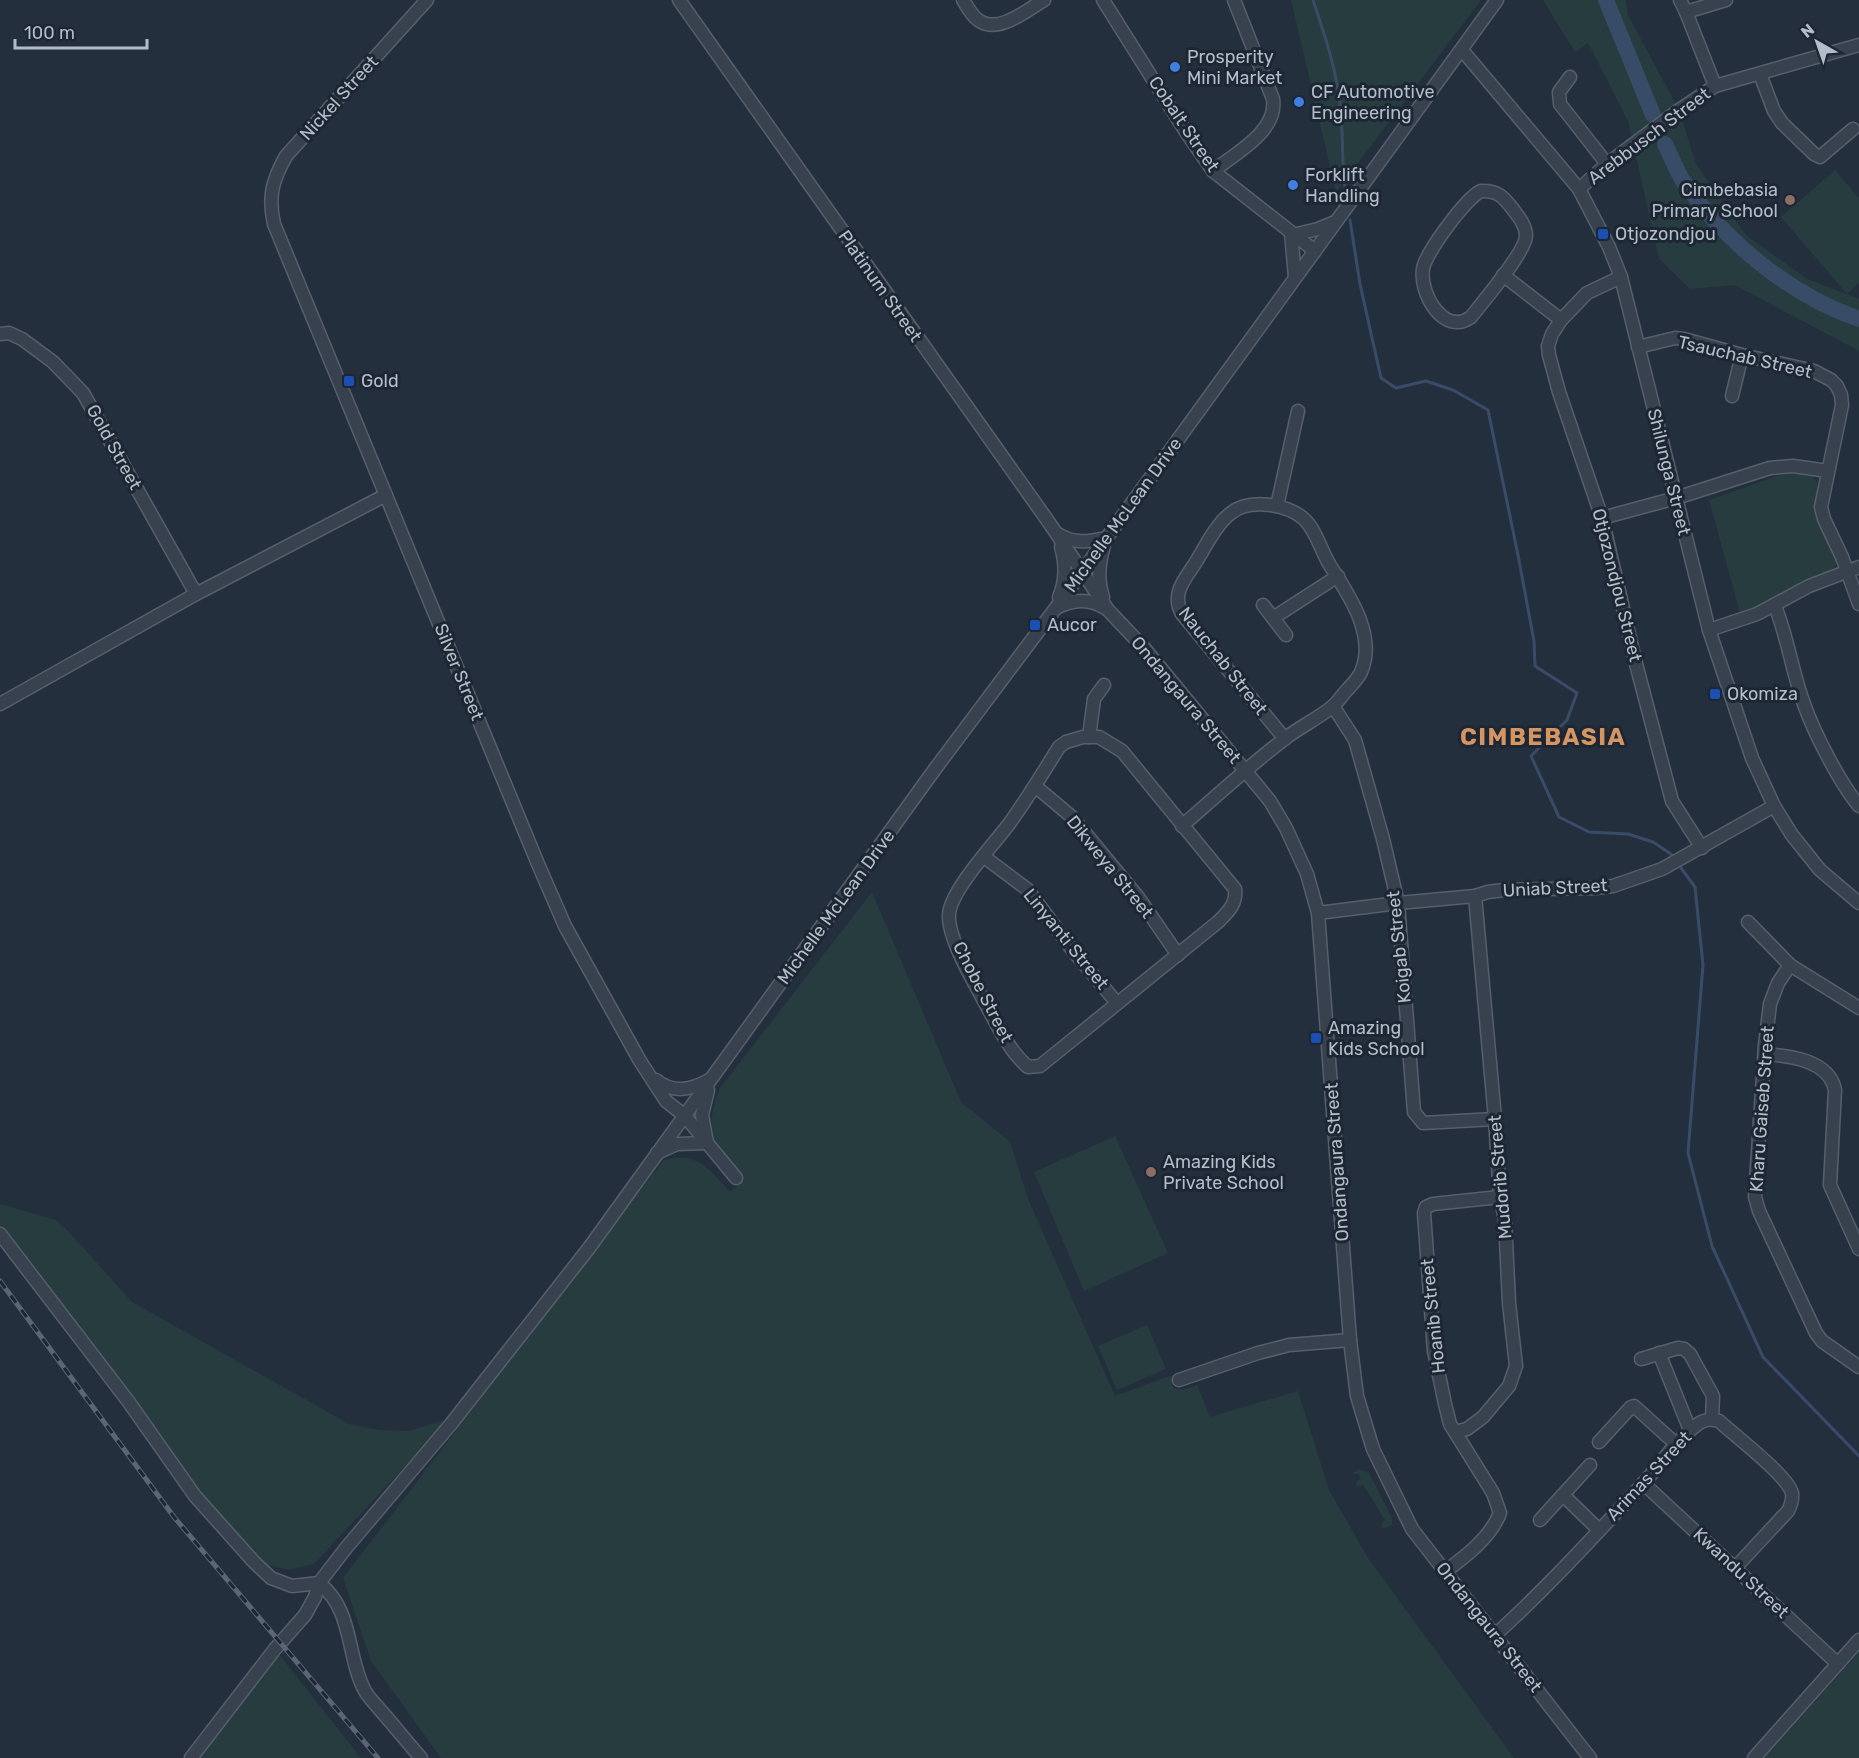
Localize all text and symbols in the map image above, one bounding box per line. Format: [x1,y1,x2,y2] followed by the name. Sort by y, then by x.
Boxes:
[15,12,147,50] scale bar
[1787,12,1847,72] north arrow
[1797,20,1818,42] text: N
[24,22,75,44] text: 100 m
[1187,46,1282,89] place label: Prosperity Mini Market
[295,51,383,145] street label: Nickel Street
[1168,60,1182,74] marker: Prosperity Mini Market
[1144,72,1224,176] street label: Cobalt Street
[1311,81,1435,124] place label: CF Automotive Engineering
[1583,83,1715,189] street label: Arebbusch Street
[1292,95,1306,109] marker: CF Automotive Engineering
[1305,164,1380,207] place label: Forklift Handling
[1286,178,1300,192] marker: Forklift Handling
[1651,179,1778,222] place label: Cimbebasia Primary School
[1783,193,1797,207] marker: Cimbebasia Primary School
[1615,223,1716,245] place label: Otjozondjou
[833,226,927,346] street label: Platinum Street
[1596,227,1610,241] marker: Otjozondjou
[1676,331,1814,383] street label: Tsauchab Street
[361,370,399,392] place label: Gold
[342,374,356,388] marker: Gold
[82,401,146,493] street label: Gold Street
[1643,406,1695,538] street label: Shilunga Street
[1060,433,1186,597] street label: Michelle McLean Drive
[1587,506,1647,664] street label: Otjozondjou Street
[1174,603,1272,719] street label: Nauchab Street
[1047,614,1097,636] place label: Aucor
[1028,618,1042,632] marker: Aucor
[430,620,488,724] street label: Silver Street
[1126,632,1246,768] street label: Ondangaura Street
[1727,683,1798,705] place label: Okomiza
[1708,687,1722,701] marker: Okomiza
[1460,723,1626,751] district label: CIMBEBASIA
[1062,811,1158,923] street label: Dikweya Street
[773,825,899,989] street label: Michelle McLean Drive
[1502,874,1608,902] street label: Uniab Street
[1019,884,1113,994] street label: Linyanti Street
[1382,890,1416,1004] street label: Koigab Street
[948,938,1018,1046] street label: Chobe Street
[1328,1017,1425,1060] place label: Amazing Kids School
[1745,1025,1779,1193] street label: Kharu Gaiseb Street
[1309,1031,1323,1045] marker: Amazing Kids School
[1320,1082,1354,1242] street label: Ondangaura Street
[1484,1114,1516,1240] street label: Mudorib Street
[1163,1151,1284,1194] place label: Amazing Kids Private School
[1144,1165,1158,1179] marker: Amazing Kids Private School
[1416,1257,1450,1375] street label: Hoanib Street
[1602,1427,1696,1525] street label: Arimas Street
[1688,1523,1794,1623] street label: Kwandu Street
[1431,1557,1547,1697] street label: Ondangaura Street

